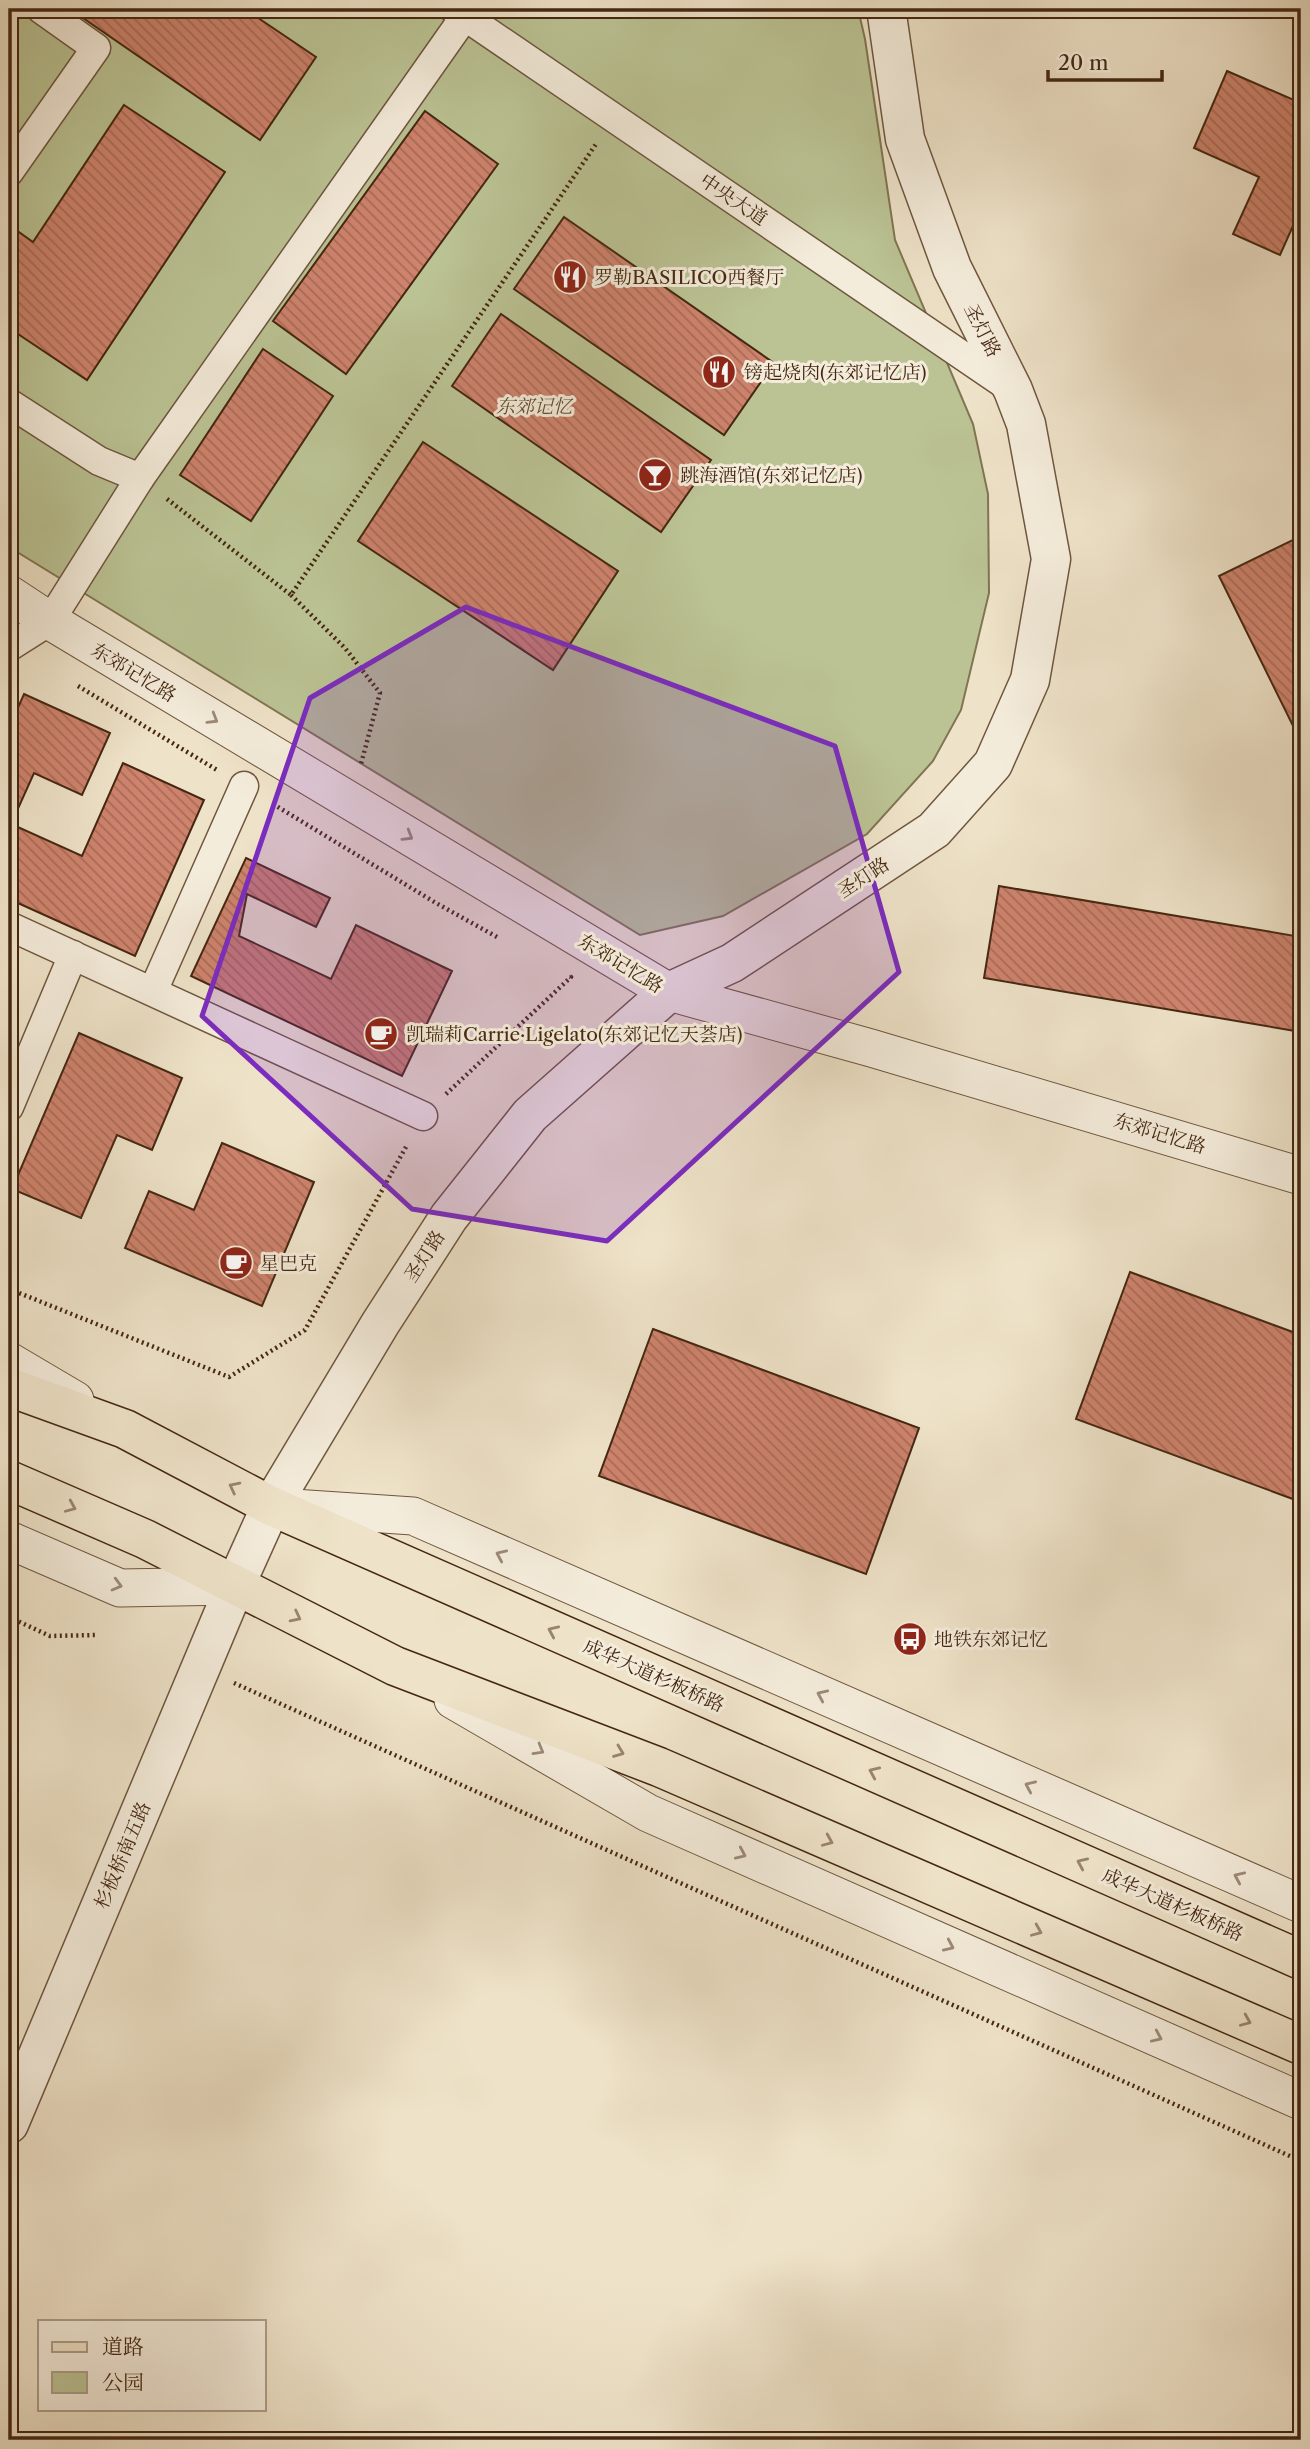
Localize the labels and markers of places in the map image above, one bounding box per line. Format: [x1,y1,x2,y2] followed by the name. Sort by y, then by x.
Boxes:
[551,258,589,296] restaurant icon: 罗勒BASILICO西餐厅
[594,266,784,289] place label: 罗勒BASILICO西餐厅
[700,353,738,391] restaurant icon: 镑起烧肉(东郊记忆店)
[744,361,927,384] place label: 镑起烧肉(东郊记忆店)
[636,456,674,494] bar icon: 跳海酒馆(东郊记忆店)
[680,464,863,487] place label: 跳海酒馆(东郊记忆店)
[362,1015,400,1053] cafe icon: 凯瑞莉Carrie·Ligelato(东郊记忆天荟店)
[406,1023,742,1046] place label: 凯瑞莉Carrie·Ligelato(东郊记忆天荟店)
[217,1244,255,1282] cafe icon: 星巴克
[260,1252,317,1275] place label: 星巴克
[891,1620,929,1658] bus stop icon: 地铁东郊记忆
[934,1628,1048,1651] place label: 地铁东郊记忆

